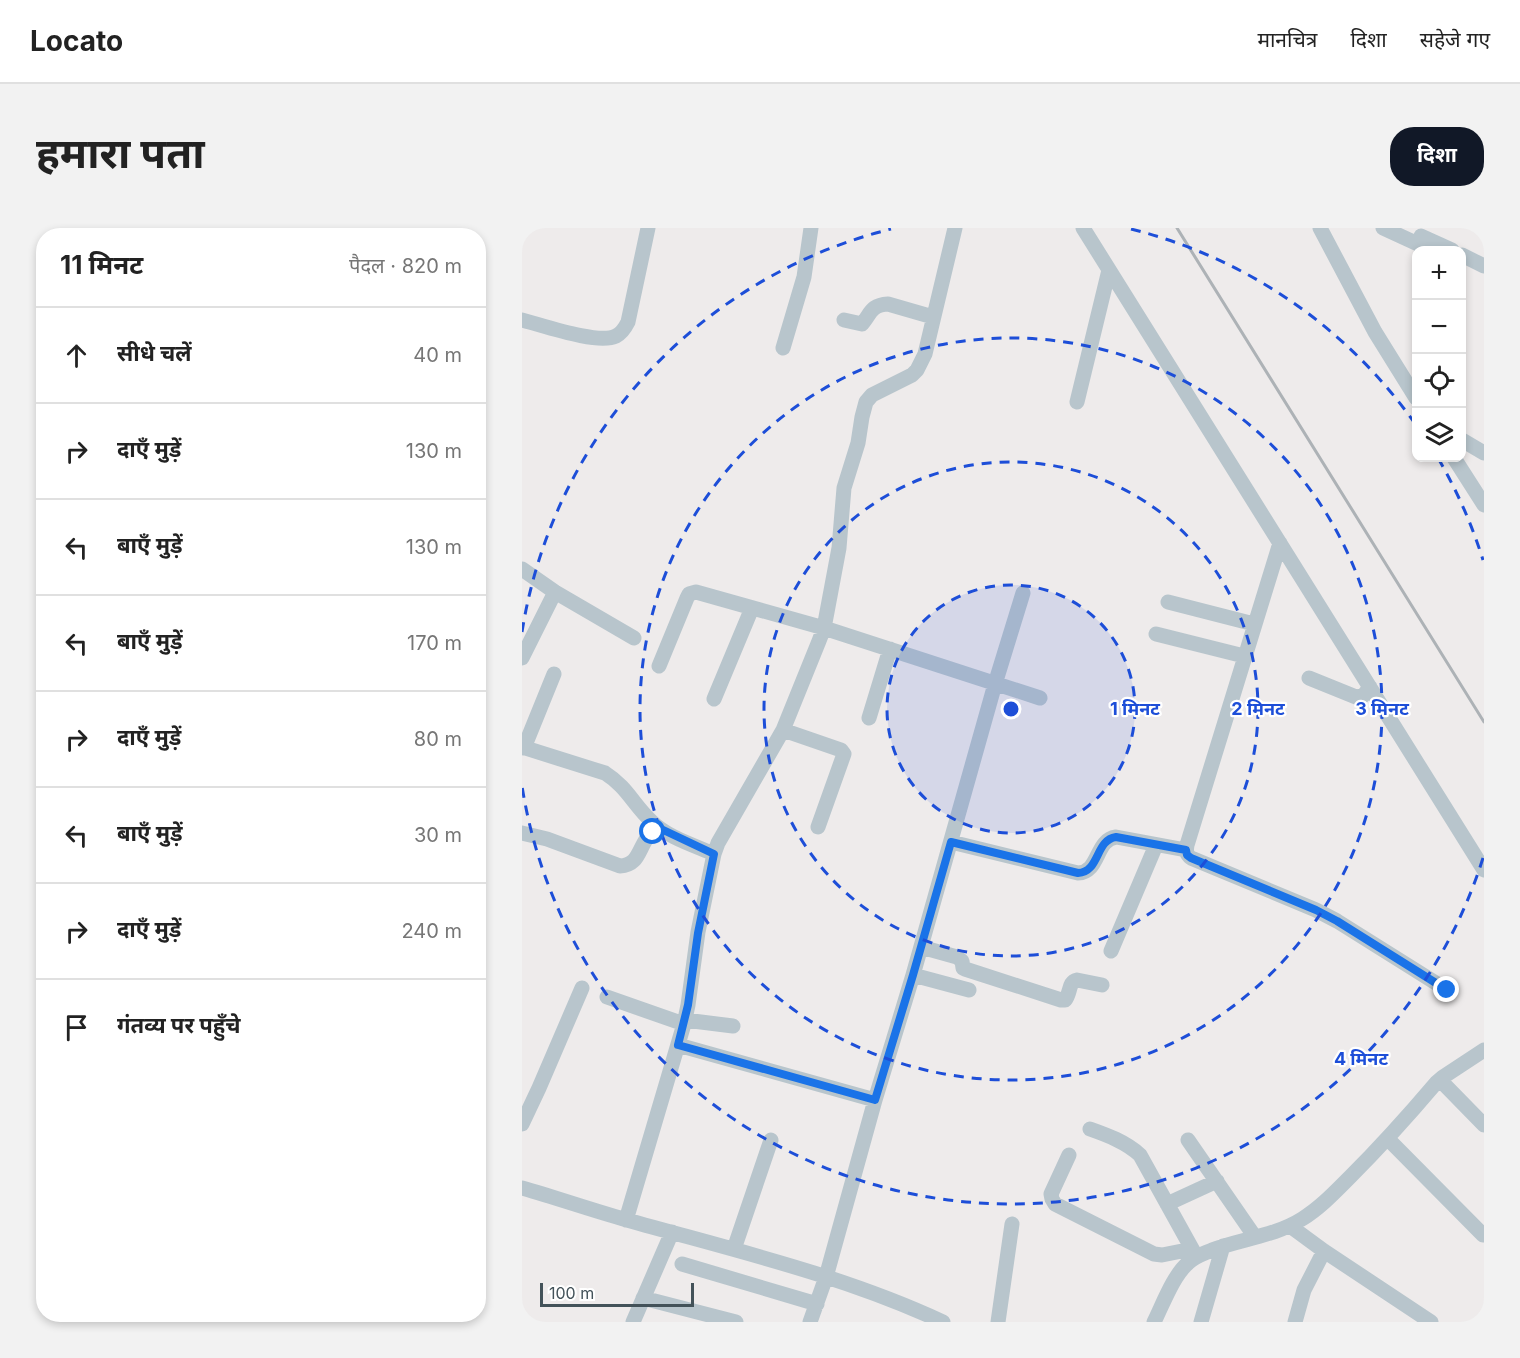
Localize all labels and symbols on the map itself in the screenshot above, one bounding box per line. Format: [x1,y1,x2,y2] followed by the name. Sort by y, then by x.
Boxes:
[1110,698,1160,719] text: 1 मिनट
[1231,698,1285,719] text: 2 मिनट
[1355,698,1409,719] text: 3 मिनट
[1001,699,1021,719] centre of rings
[639,818,665,844] route start
[1433,976,1459,1002] route end
[1334,1048,1388,1069] text: 4 मिनट
[540,1280,694,1308] scale bar

